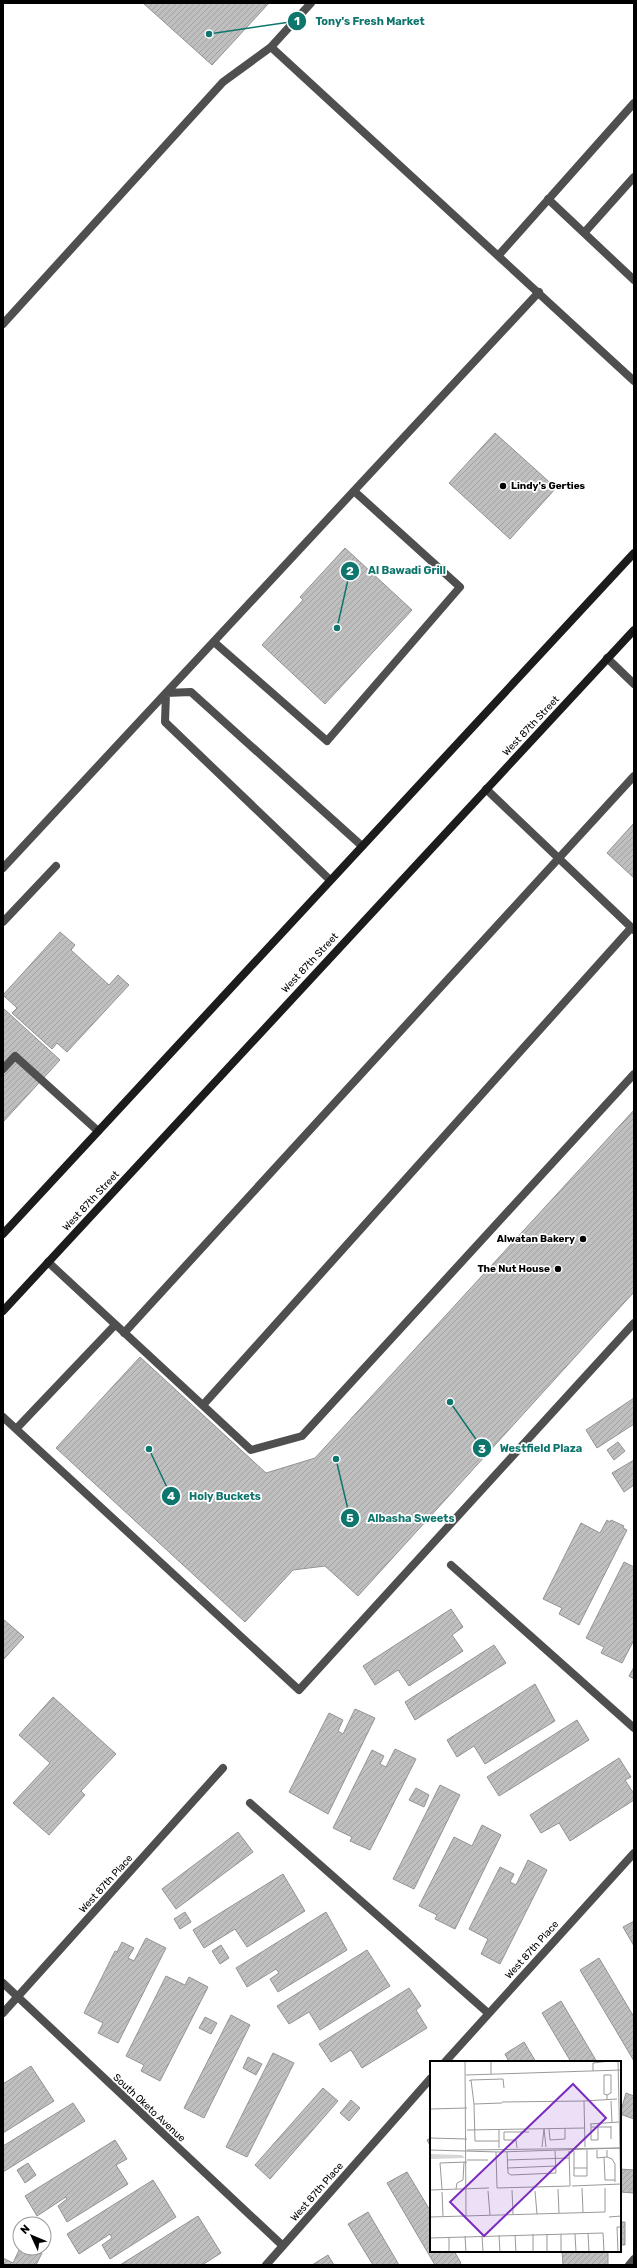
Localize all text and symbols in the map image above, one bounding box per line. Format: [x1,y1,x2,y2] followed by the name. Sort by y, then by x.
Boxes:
[287,9,432,32] callout: Tony's Fresh Market
[294,14,300,28] text: 1
[315,15,425,28] text: Tony's Fresh Market
[511,480,586,492] place label: Lindy's Gerties
[498,481,508,491] marker: Lindy's Gerties
[340,559,454,582] callout: Al Bawadi Grill
[346,564,354,578] text: 2
[368,564,446,577] text: Al Bawadi Grill
[500,693,562,759] street label: West 87th Street
[279,930,341,996] street label: West 87th Street
[60,1168,122,1234] street label: West 87th Street
[497,1233,575,1245] place label: Alwatan Bakery
[578,1234,588,1244] marker: Alwatan Bakery
[477,1263,550,1275] place label: The Nut House
[553,1264,563,1274] marker: The Nut House
[472,1437,590,1460] callout: Westfield Plaza
[478,1442,486,1456] text: 3
[500,1442,582,1455] text: Westfield Plaza
[161,1485,269,1508] callout: Holy Buckets
[167,1489,175,1503] text: 4
[189,1490,261,1503] text: Holy Buckets
[340,1507,463,1530] callout: Albasha Sweets
[346,1511,354,1525] text: 5
[367,1512,455,1525] text: Albasha Sweets
[77,1852,136,1916] street label: West 87th Place
[503,1918,562,1982] street label: West 87th Place
[430,2061,621,2252] inset map
[110,2071,188,2145] street label: South Oketo Avenue
[288,2160,346,2224] street label: West 87th Place
[12,2216,52,2256] north arrow
[18,2222,33,2237] text: N

